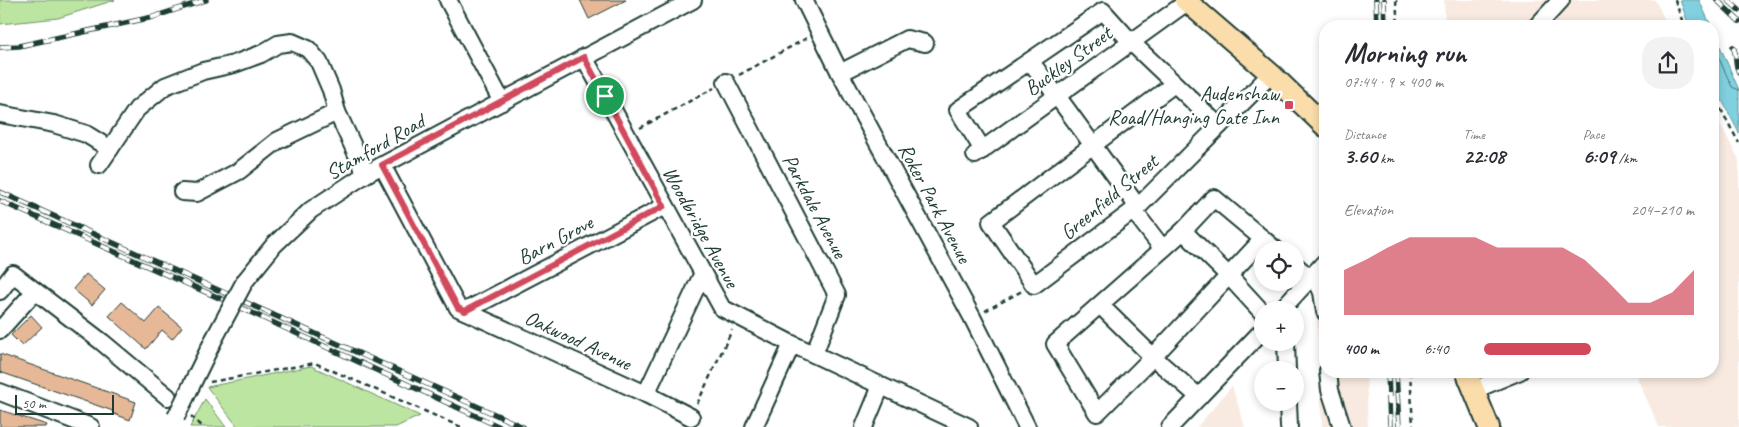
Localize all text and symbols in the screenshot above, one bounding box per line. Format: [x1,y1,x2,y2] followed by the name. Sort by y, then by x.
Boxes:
[1019,19,1118,101] street label: Buckley Street
[1344,35,1466,70] text: Morning run
[1642,37,1694,89] button: share
[1344,72,1443,92] text: 07:44 · 9 × 400 m
[584,75,626,117] pin
[1108,80,1281,130] place label: Audenshaw Road/Hanging Gate Inn
[591,82,619,110] icon: arrive
[1283,99,1295,111] marker: Audenshaw Road/Hanging Gate Inn
[321,107,431,186] street label: Stamford Road
[1344,126,1386,143] text: Distance
[1463,126,1485,143] text: Time
[1583,126,1604,143] text: Pace
[893,139,978,268] street label: Roker Park Avenue
[1344,143,1377,169] text: 3.60
[1463,143,1505,169] text: 22:08
[1583,143,1615,169] text: 6:09
[1055,147,1165,245] street label: Greenfield Street
[777,150,854,263] street label: Parkdale Avenue
[1377,150,1394,167] text: km
[1615,150,1637,167] text: /km
[657,162,746,294] street label: Woodbridge Avenue
[1344,200,1393,220] text: Elevation
[1631,200,1694,220] text: 204–210 m
[513,209,598,271] street label: Barn Grove
[1254,241,1304,411] map controls
[1254,241,1304,291] button: locate
[1254,301,1304,351] button: +
[521,304,636,376] street label: Oakwood Avenue
[1344,339,1379,359] text: 400 m
[1424,339,1449,359] text: 6:40
[1254,361,1304,411] button: −
[15,392,114,415] scale bar
[22,395,46,412] text: 50 m

